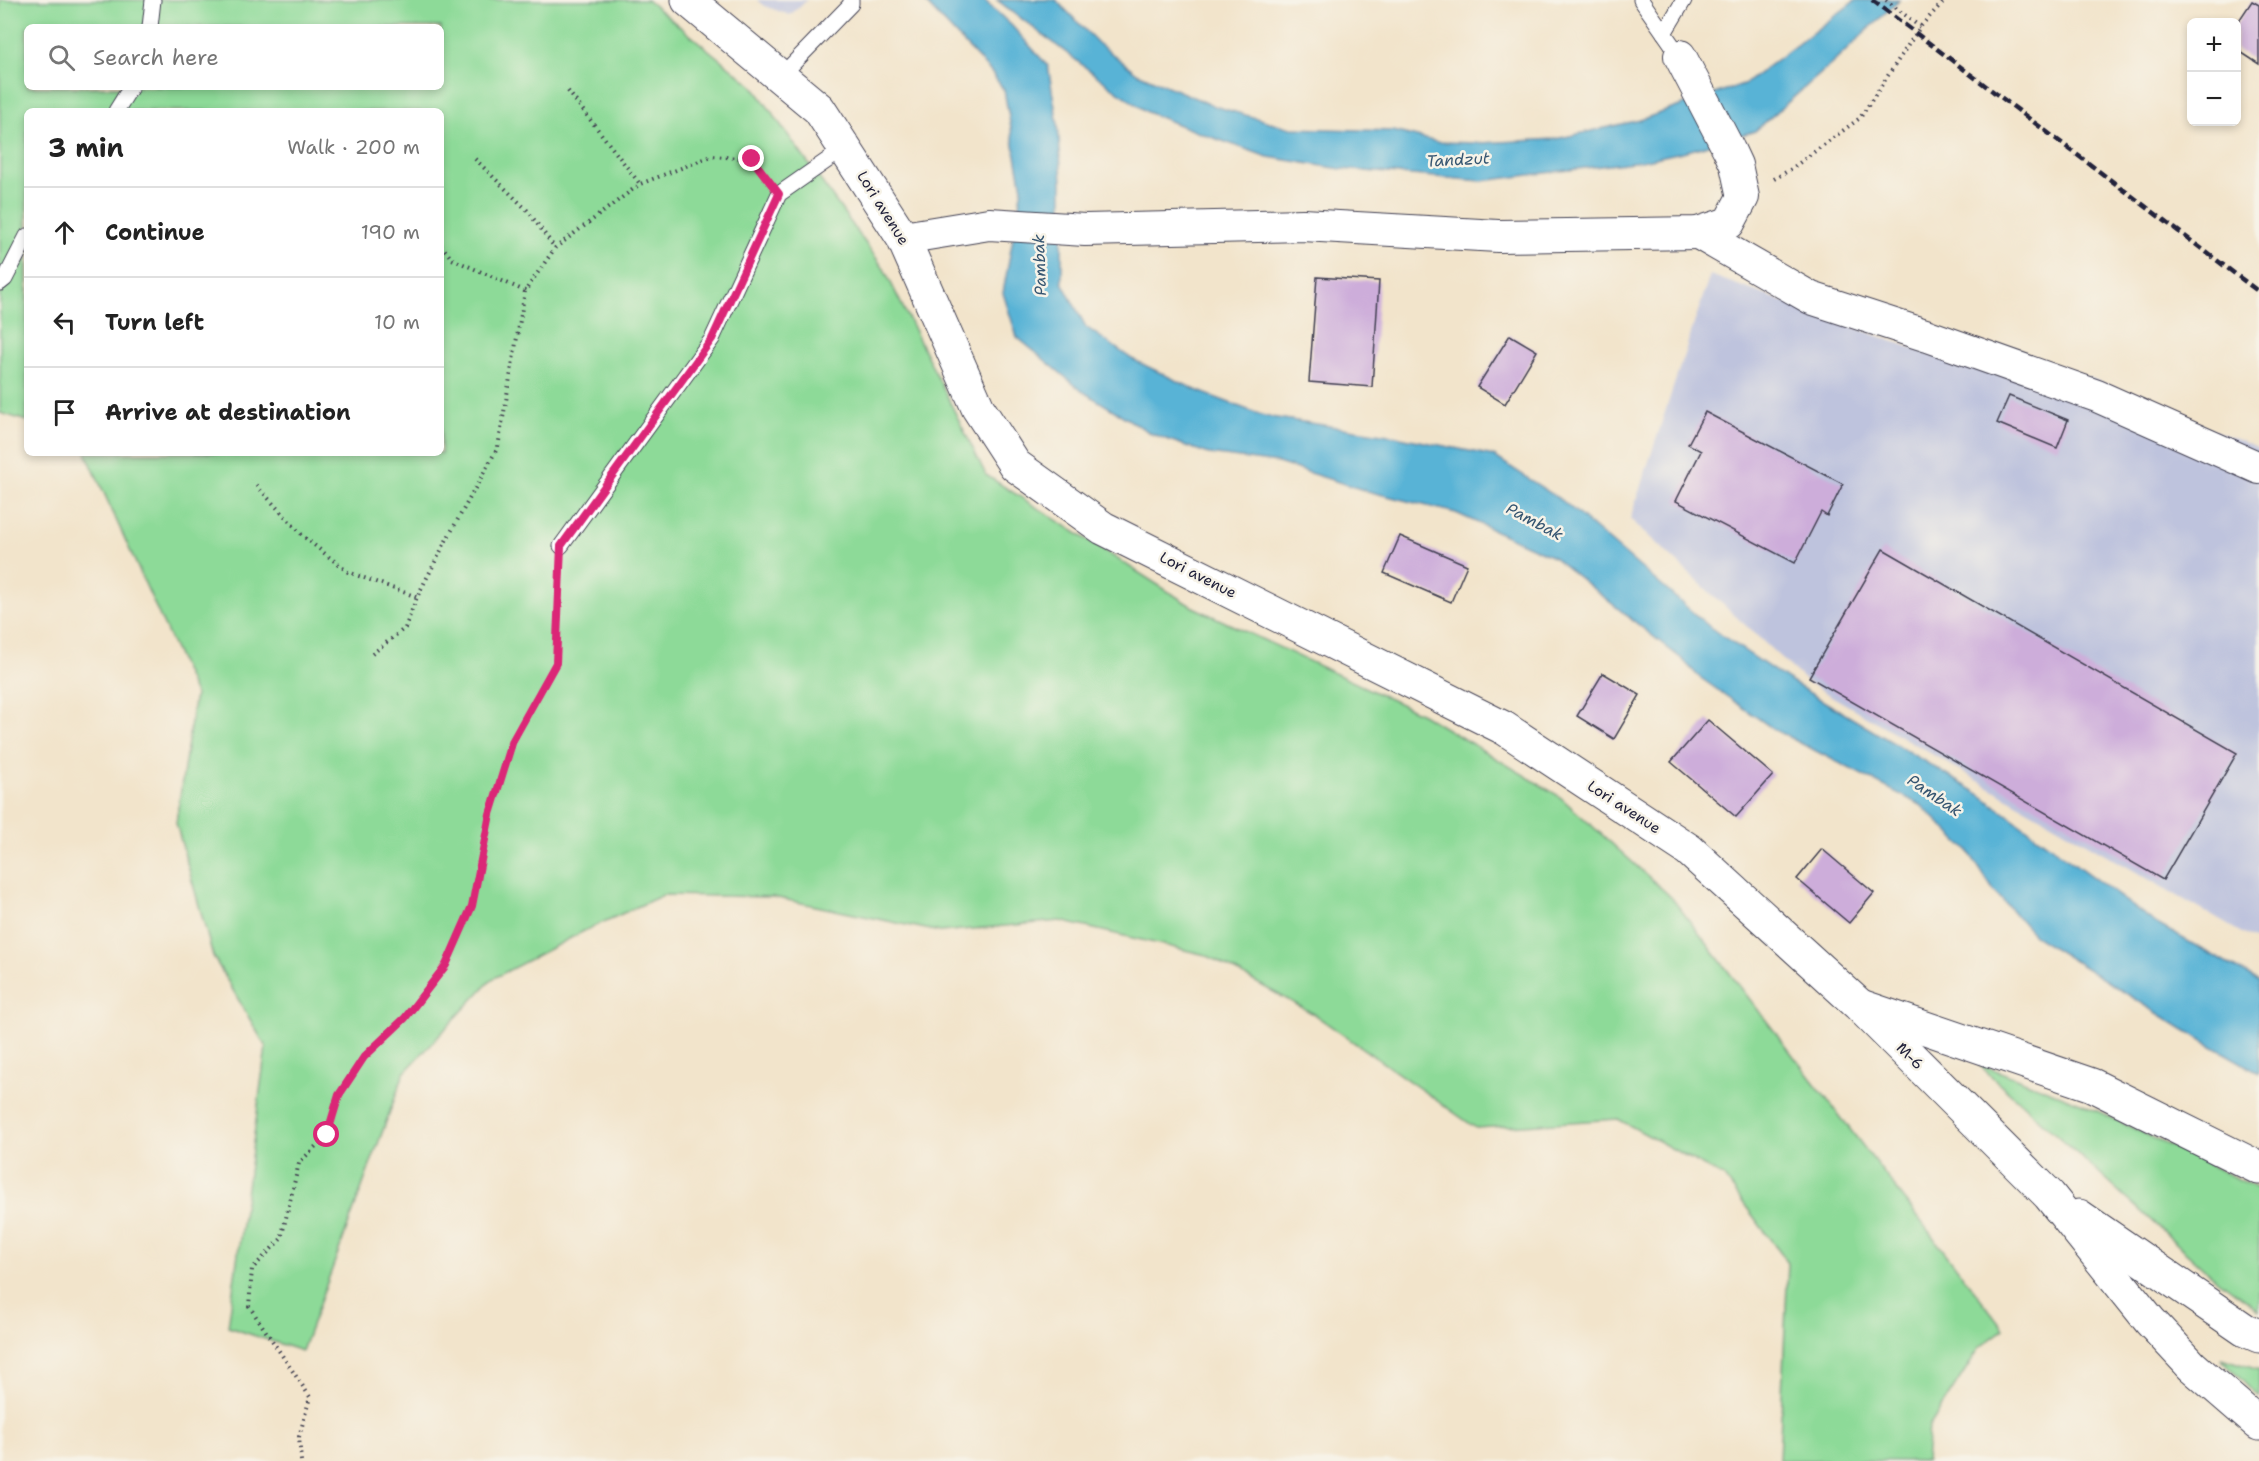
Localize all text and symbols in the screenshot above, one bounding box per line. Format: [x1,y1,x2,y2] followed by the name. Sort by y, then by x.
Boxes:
[2187,18,2241,126] map controls
[2187,18,2241,72] button: +
[24,24,444,90] search box
[45,41,78,74] icon: search
[93,43,219,72] text: Search here
[2187,72,2241,126] button: −
[48,130,124,165] text: 3 min
[287,134,420,160] text: Walk · 200 m
[738,145,764,171] route end
[1426,147,1490,172] water label: Tandzut
[852,167,914,249] street label: Lori avenue
[48,216,81,249] icon: ahead
[105,218,205,247] text: Continue
[361,219,420,245] text: 190 m
[1028,234,1051,296] water label: Pambak
[48,306,81,339] icon: left
[105,308,204,337] text: Turn left
[374,309,420,335] text: 10 m
[48,396,81,429] icon: arrive
[105,398,351,427] text: Arrive at destination
[1503,498,1567,545] water label: Pambak
[1156,547,1240,603] street label: Lori avenue
[1903,770,1966,821] water label: Pambak
[1583,776,1665,838] street label: Lori avenue
[1892,1038,1928,1074] street label: M-6
[313,1121,339,1147] route start

